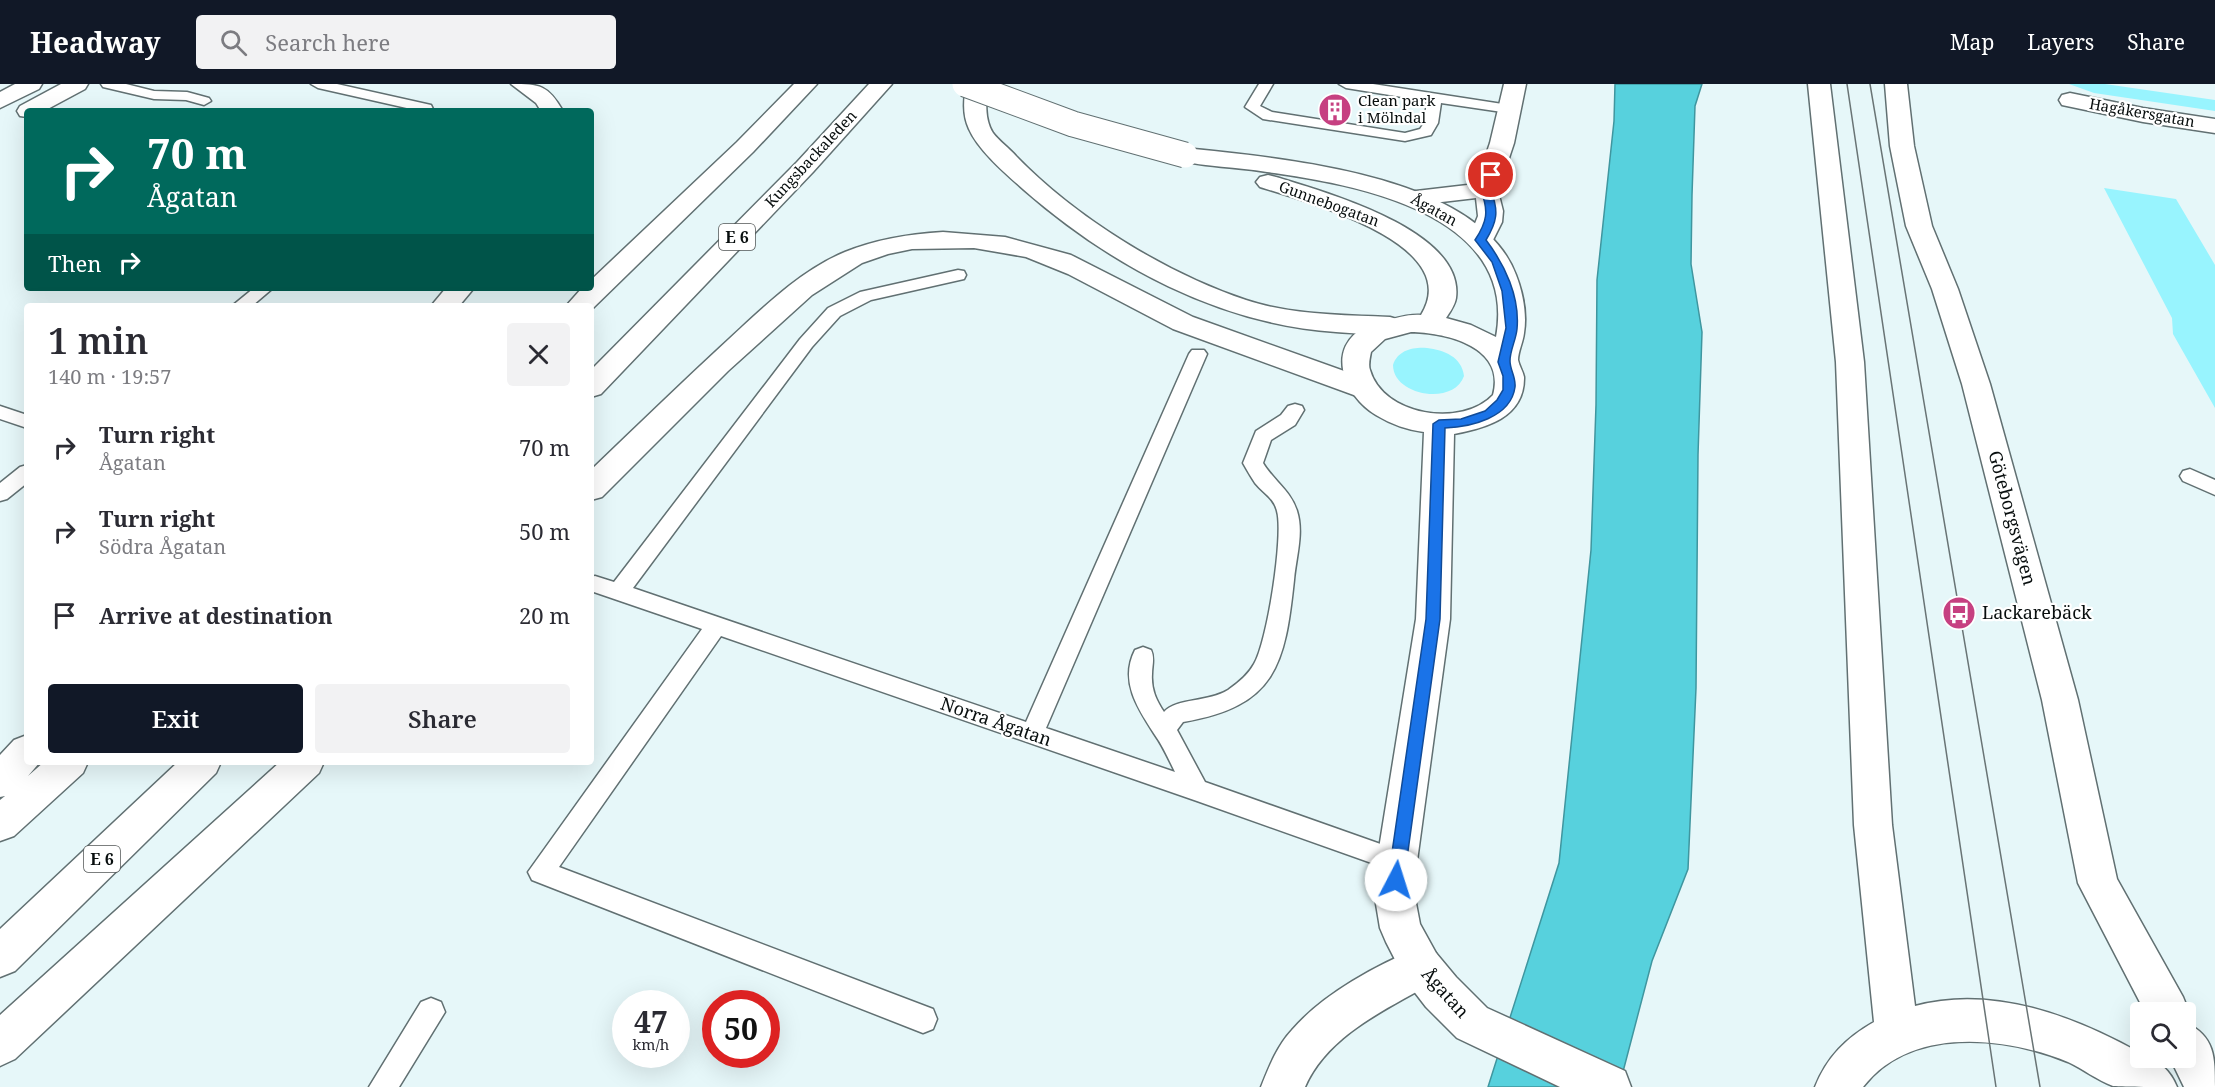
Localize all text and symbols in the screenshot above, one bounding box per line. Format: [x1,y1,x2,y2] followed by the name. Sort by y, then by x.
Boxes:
[196,15,616,69] search box
[30,23,160,61] text: Headway
[217,26,250,59] icon: search
[265,27,390,57] text: Search here
[1950,28,1994,56] text: Map
[2027,28,2094,56] text: Layers
[2127,28,2185,56] text: Share
[1358,90,1436,127] place label: Clean park i Mölndal
[1317,92,1353,128] building icon: Clean park i Mölndal
[2088,93,2197,131] street label: Hagåkersgatan
[760,105,861,211] street label: Kungsbackaleden
[147,124,247,181] text: 70 m
[48,132,126,210] icon: right
[1465,149,1516,200] pin
[1474,158,1507,191] icon: arrive
[1276,176,1383,231] street label: Gunnebogatan
[147,178,237,215] text: Ågatan
[1408,188,1462,230] street label: Ågatan
[719,224,755,250] road number: E 6
[113,246,146,279] icon: right
[48,248,101,278] text: Then
[48,316,149,365] text: 1 min
[507,323,570,386] button: close
[48,363,171,390] text: 140 m · 19:57
[99,419,215,449] text: Turn right
[48,431,81,464] icon: right
[519,432,570,462] text: 70 m
[1983,448,2043,588] street label: Göteborgsvägen
[99,449,166,476] text: Ågatan
[99,503,215,533] text: Turn right
[48,515,81,548] icon: right
[519,516,570,546] text: 50 m
[99,533,226,560] text: Södra Ågatan
[1941,595,1977,631] bus stop icon: Lackarebäck
[48,599,81,632] icon: arrive
[99,600,333,630] text: Arrive at destination
[519,600,570,630] text: 20 m
[1982,600,2092,624] place label: Lackarebäck
[48,684,303,753] button: Exit
[315,684,570,753] button: Share
[938,691,1055,751] street label: Norra Ågatan
[84,846,120,872] road number: E 6
[1364,848,1428,912] position arrow
[1417,962,1475,1023] street label: Ågatan
[702,990,780,1068] speed limit sign: 50
[634,1001,668,1042] text: 47
[2130,1002,2196,1068] map controls
[2130,1002,2196,1068] button: search
[633,1034,669,1054] text: km/h

